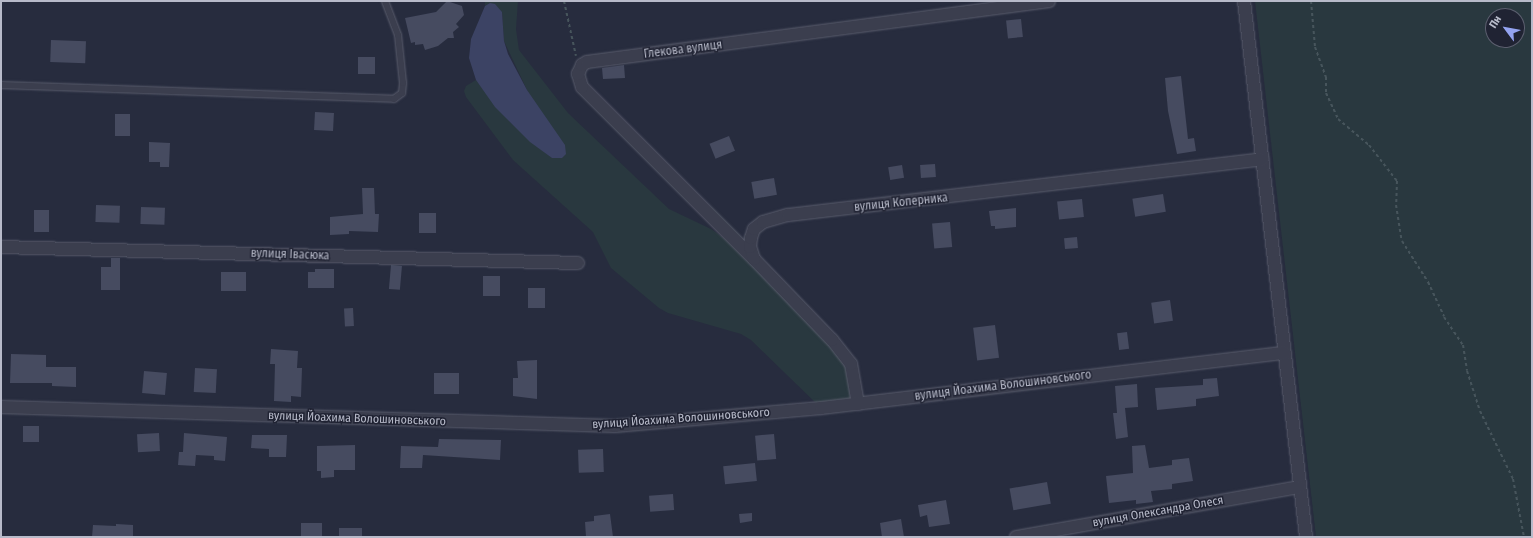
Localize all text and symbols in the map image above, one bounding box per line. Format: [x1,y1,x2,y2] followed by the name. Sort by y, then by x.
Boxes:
[1485,8,1525,48] north arrow
[1486,13,1504,31] text: Пн
[643,38,723,62] street label: Глекова вулиця
[853,191,949,215] street label: вулиця Коперника
[250,246,330,264] street label: вулиця Івасюка
[914,368,1092,404] street label: вулиця Йоахима Волошиновського
[592,406,770,432] street label: вулиця Йоахима Волошиновського
[268,409,446,429] street label: вулиця Йоахима Волошиновського
[1091,493,1225,531] street label: вулиця Олександра Олеся

